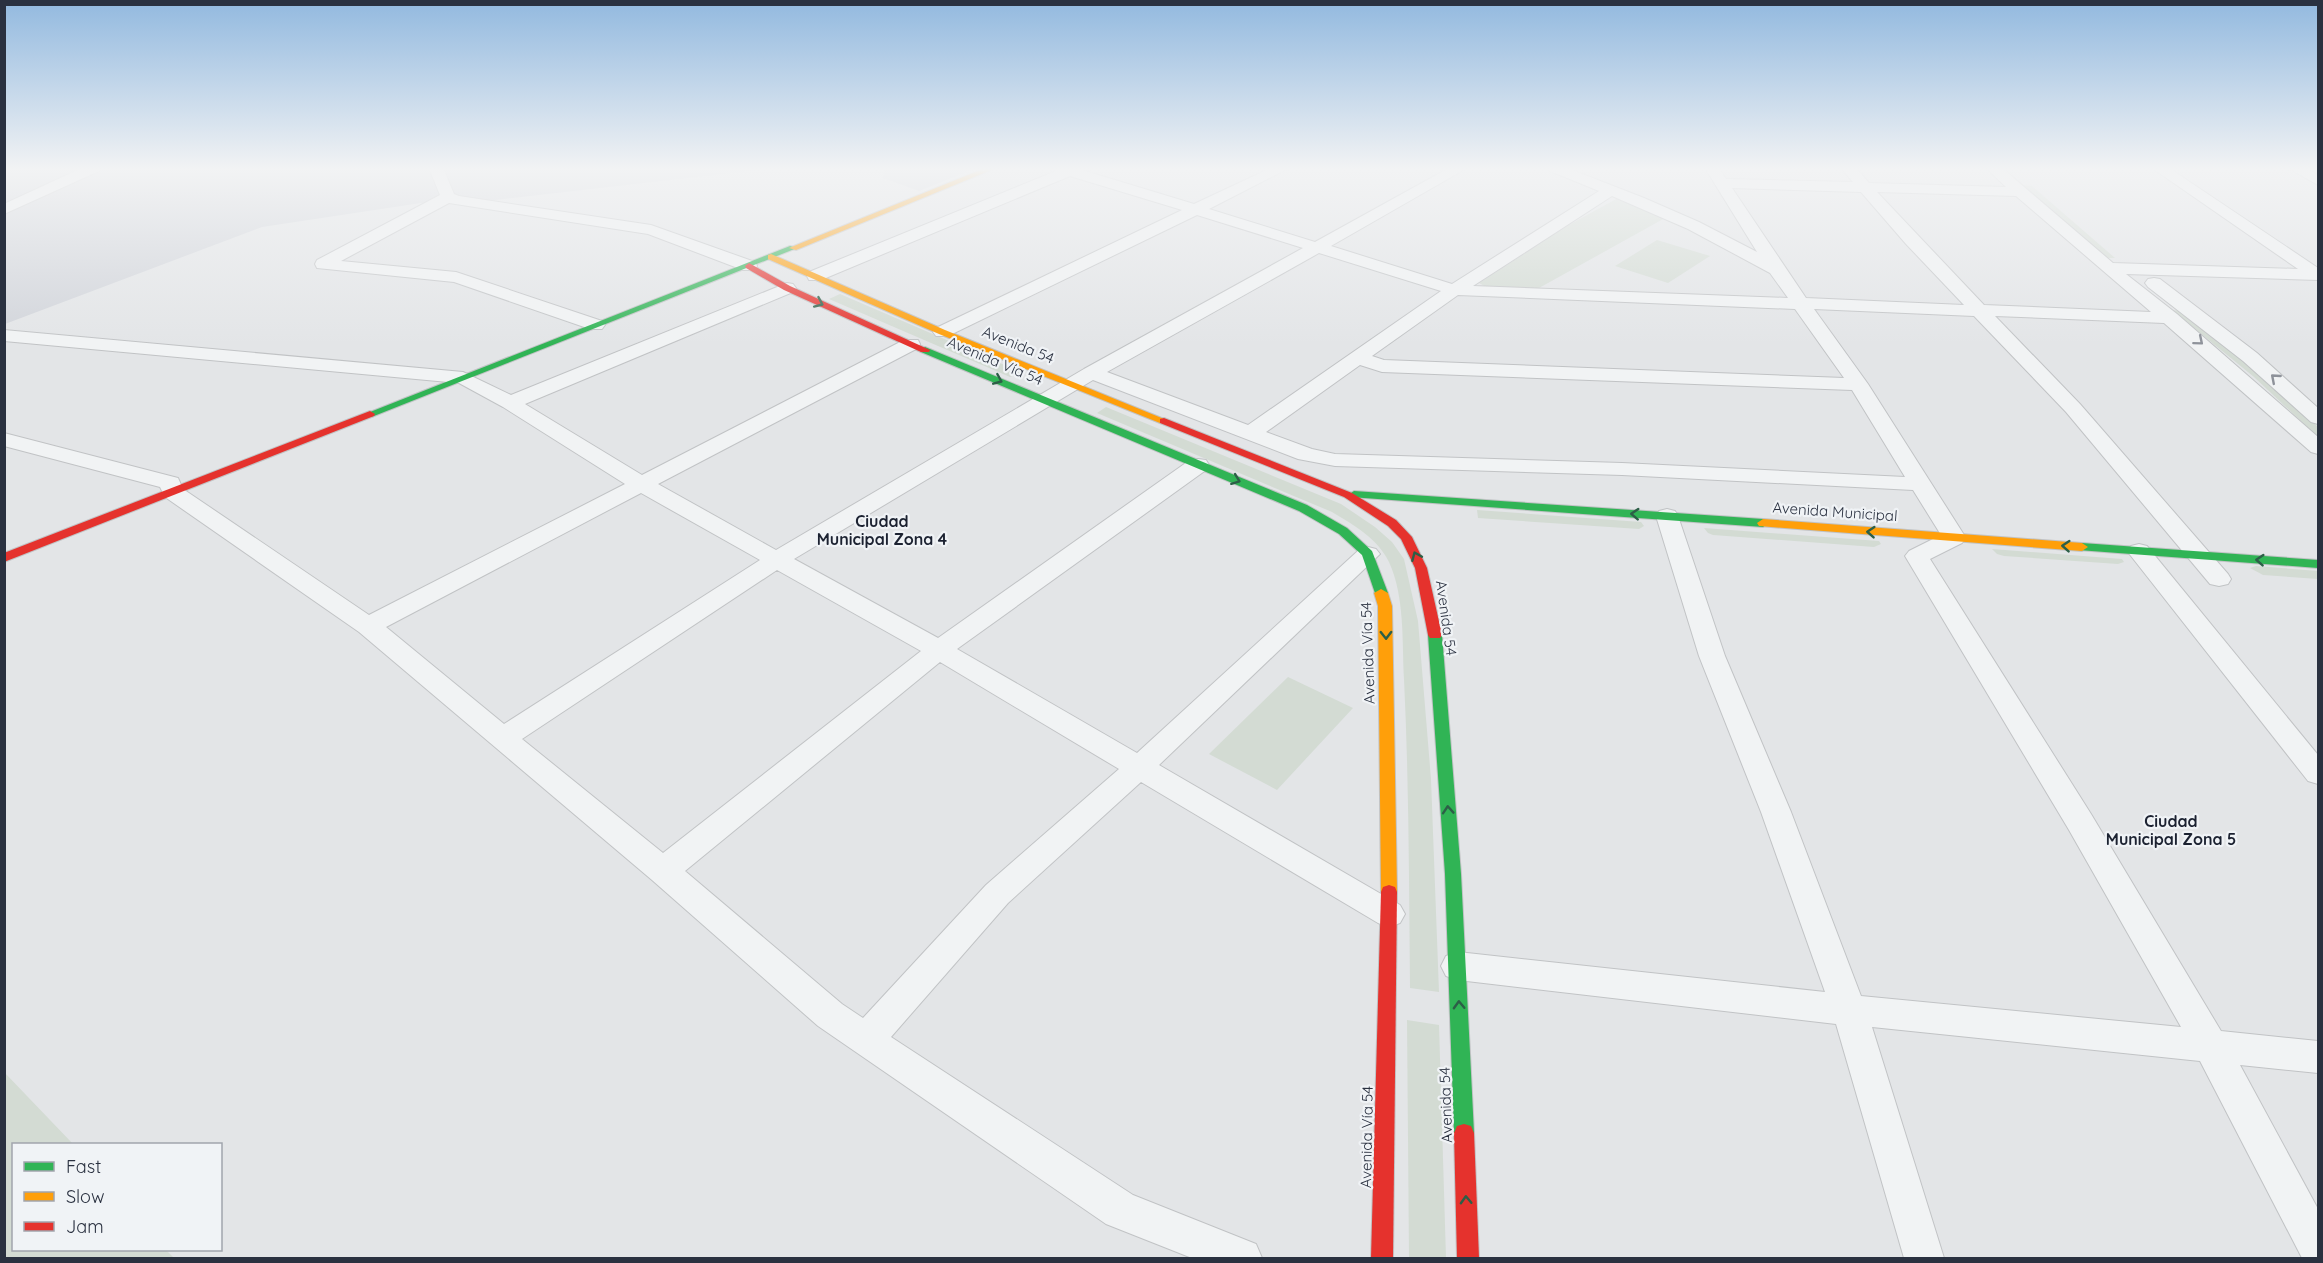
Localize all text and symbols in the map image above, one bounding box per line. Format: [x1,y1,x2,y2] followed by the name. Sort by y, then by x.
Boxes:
[812,295,823,307] one-way arrow
[979,322,1057,368] street label: Avenida 54
[944,332,1046,389] street label: Avenida Vía 54
[2192,334,2203,345] one-way arrow
[992,373,1003,385] one-way arrow
[2271,375,2282,386] one-way arrow
[1230,473,1241,485] one-way arrow
[1772,498,1898,525] street label: Avenida Municipal
[1630,508,1639,521] one-way arrow
[817,511,948,549] district label: Ciudad Municipal Zona 4
[1867,526,1876,539] one-way arrow
[2061,540,2070,553] one-way arrow
[1411,551,1423,562] one-way arrow
[2256,554,2265,567] one-way arrow
[1432,579,1461,657] street label: Avenida 54
[1356,602,1379,704] street label: Avenida Vía 54
[1380,630,1392,639] one-way arrow
[1442,806,1455,815] one-way arrow
[2106,811,2236,849] district label: Ciudad Municipal Zona 5
[1453,1001,1466,1010] one-way arrow
[1435,1067,1456,1143] street label: Avenida 54
[1356,1086,1377,1188] street label: Avenida Vía 54
[12,1143,222,1251] legend
[66,1155,101,1178] text: Fast
[66,1185,104,1208] text: Slow
[1460,1196,1473,1205] one-way arrow
[66,1215,104,1238] text: Jam

